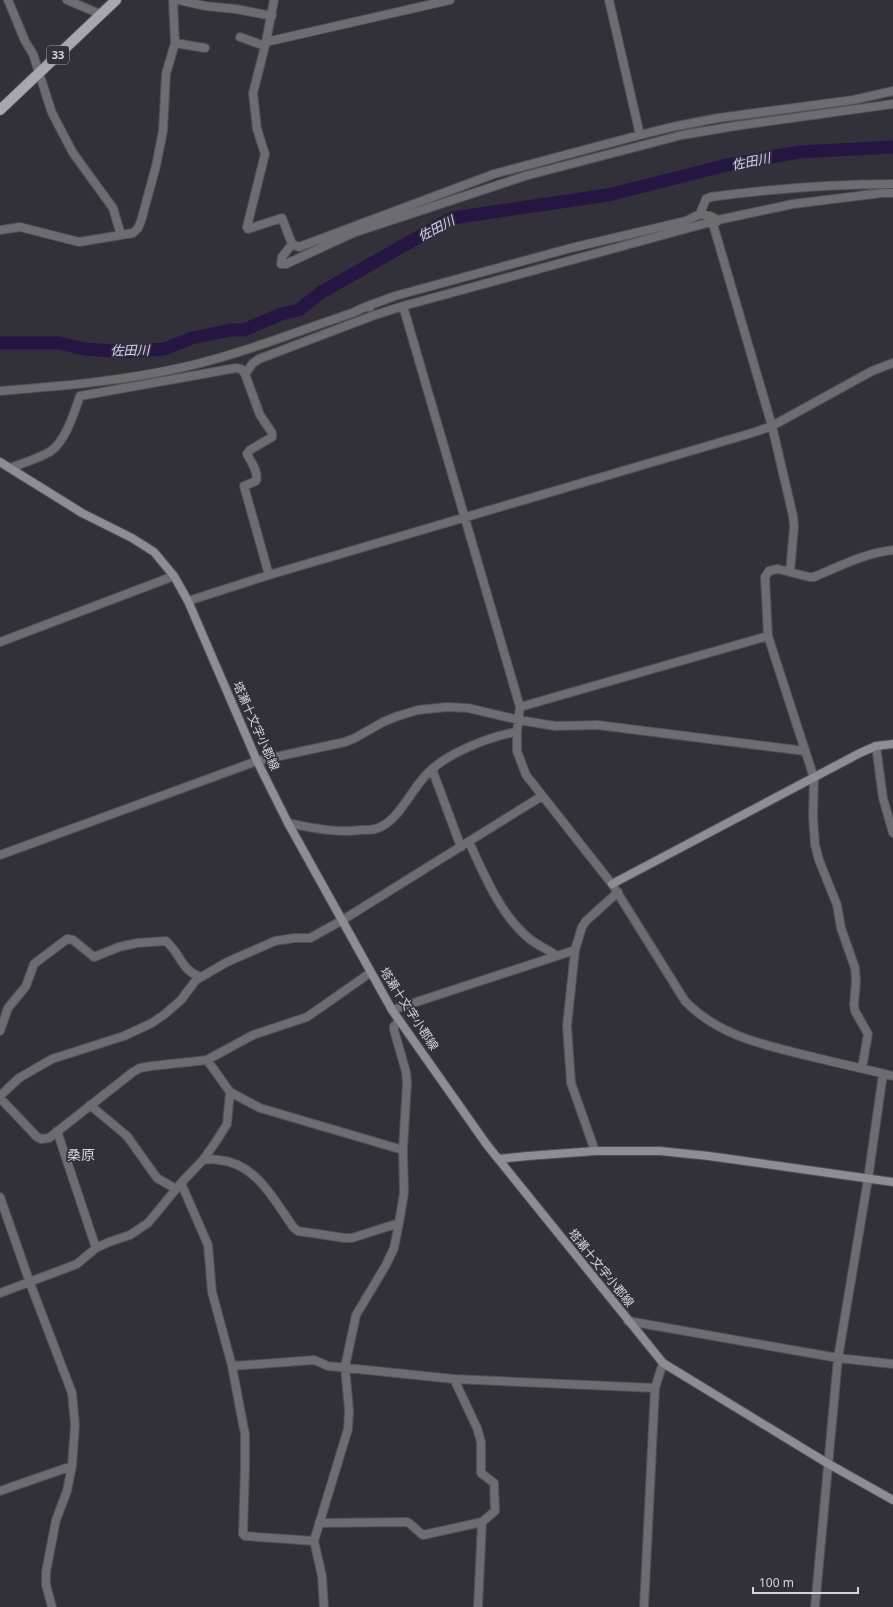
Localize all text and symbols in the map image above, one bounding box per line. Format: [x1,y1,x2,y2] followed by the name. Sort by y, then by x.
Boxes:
[47,46,69,64] road number: 33
[730,148,774,174] water label: 佐田川
[415,210,459,245] water label: 佐田川
[110,341,152,359] water label: 佐田川
[229,678,284,773] street label: 塔瀬十文字小郡線
[376,964,443,1054] street label: 塔瀬十文字小郡線
[67,1145,95,1164] district label: 桑原
[565,1225,638,1310] street label: 塔瀬十文字小郡線
[753,1569,858,1595] scale bar
[759,1574,794,1591] text: 100 m

